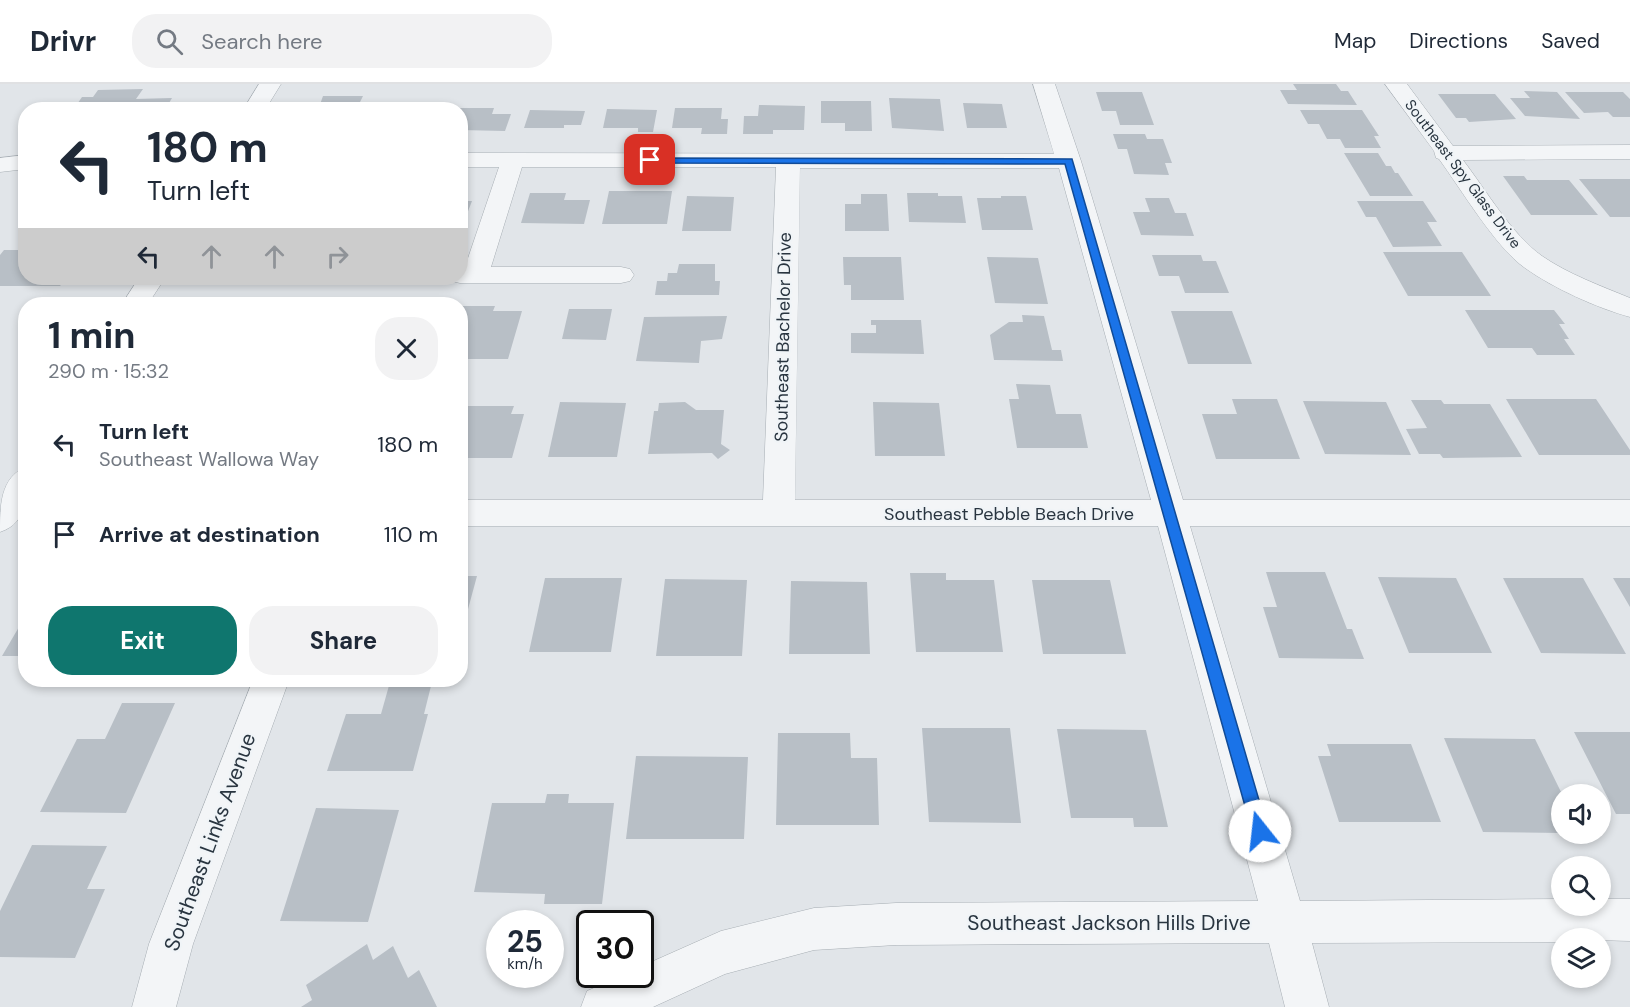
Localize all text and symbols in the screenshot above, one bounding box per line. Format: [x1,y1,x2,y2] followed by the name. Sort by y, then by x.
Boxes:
[132,14,552,68] search box
[30,23,96,60] text: Drivr
[153,25,186,58] icon: search
[201,27,323,56] text: Search here
[1334,27,1376,55] text: Map
[1409,27,1508,55] text: Directions
[1541,27,1600,55] text: Saved
[1400,95,1526,253] street label: Southeast Spy Glass Drive
[147,120,268,175] text: 180 m
[48,126,126,204] icon: left
[624,134,675,185] pin
[633,143,666,176] icon: arrive
[147,173,250,208] text: Turn left
[769,232,797,442] street label: Southeast Bachelor Drive
[132,240,165,273] icon: left
[195,240,228,273] icon: ahead
[258,240,291,273] icon: ahead
[321,240,354,273] icon: right
[48,312,136,359] text: 1 min
[375,317,438,380] button: close
[48,358,169,384] text: 290 m · 15:32
[99,417,189,446] text: Turn left
[48,428,81,461] icon: left
[377,430,438,459] text: 180 m
[99,446,319,472] text: Southeast Wallowa Way
[884,502,1134,526] street label: Southeast Pebble Beach Drive
[48,518,81,551] icon: arrive
[99,520,320,549] text: Arrive at destination
[384,520,438,549] text: 110 m
[48,606,237,675] button: Exit
[249,606,438,675] button: Share
[158,729,262,955] street label: Southeast Links Avenue
[1551,784,1611,988] map controls
[1551,784,1611,844] button: sound
[1228,799,1292,863] position arrow
[1551,856,1611,916] button: search
[967,909,1251,937] street label: Southeast Jackson Hills Drive
[576,910,654,988] speed limit sign: 30
[507,922,543,961] text: 25
[1551,928,1611,988] button: layers
[507,954,543,974] text: km/h

